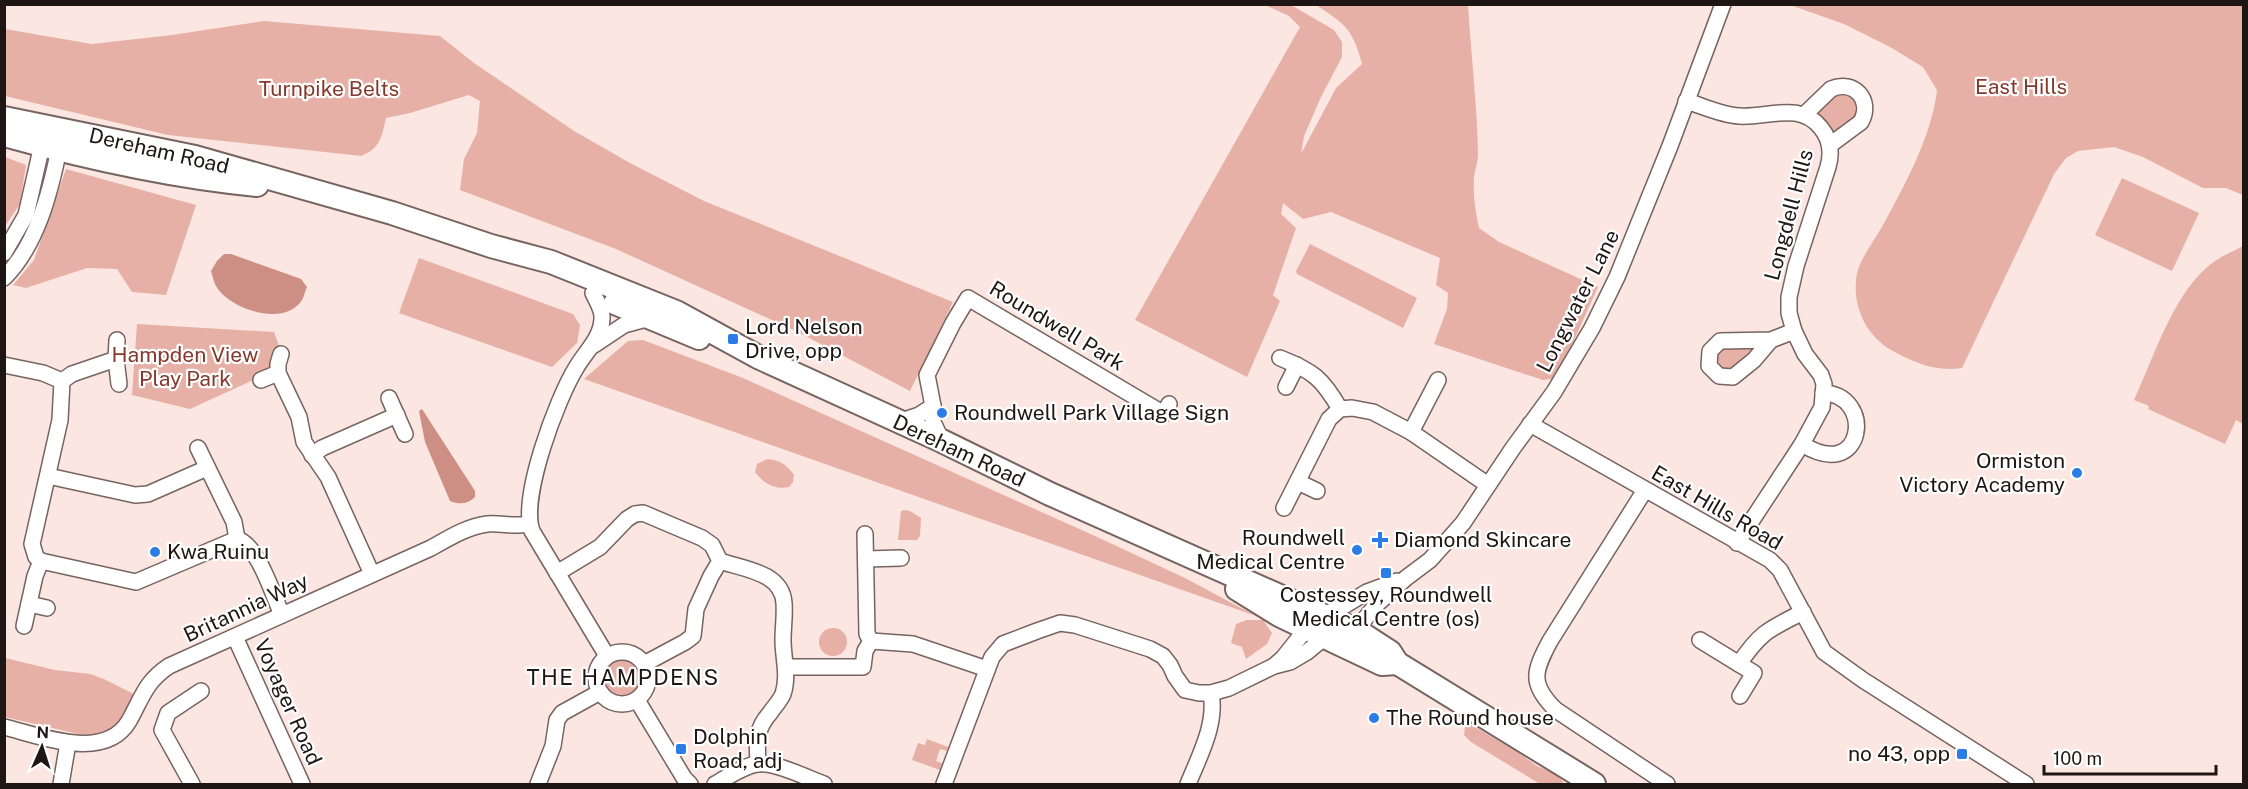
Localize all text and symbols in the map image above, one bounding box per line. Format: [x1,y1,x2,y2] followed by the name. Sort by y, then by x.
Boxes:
[1975,74,2067,99] park label: East Hills
[259,76,399,101] park label: Turnpike Belts
[87,122,232,179] street label: Dereham Road
[1759,147,1818,283] street label: Longdell Hills
[1531,225,1624,376] street label: Longwater Lane
[985,275,1129,376] street label: Roundwell Park
[745,314,863,363] place label: Lord Nelson Drive, opp
[726,332,740,346] marker: Lord Nelson Drive, opp
[112,342,258,391] park label: Hampden View Play Park
[954,400,1229,425] place label: Roundwell Park Village Sign
[935,406,949,420] marker: Roundwell Park Village Sign
[889,409,1029,492] street label: Dereham Road
[1899,448,2065,497] place label: Ormiston Victory Academy
[1647,460,1787,555] street label: East Hills Road
[2070,466,2084,480] marker: Ormiston Victory Academy
[1196,525,1345,574] place label: Roundwell Medical Centre
[1394,527,1571,552] place label: Diamond Skincare
[1371,531,1389,549] marker: Diamond Skincare
[167,539,269,564] place label: Kwa Ruinu
[1350,543,1364,557] marker: Roundwell Medical Centre
[148,545,162,559] marker: Kwa Ruinu
[1379,566,1393,580] marker: Costessey, Roundwell Medical Centre (os)
[180,568,312,647] street label: Britannia Way
[1280,582,1492,631] place label: Costessey, Roundwell Medical Centre (os)
[250,635,327,769] street label: Voyager Road
[526,664,720,690] district label: THE HAMPDENS
[1386,705,1554,730] place label: The Round house
[1367,711,1381,725] marker: The Round house
[12,717,72,777] north arrow
[36,723,50,742] text: N
[693,724,782,773] place label: Dolphin Road, adj
[2044,738,2216,776] scale bar
[1848,741,1950,766] place label: no 43, opp
[674,742,688,756] marker: Dolphin Road, adj
[1955,747,1969,761] marker: no 43, opp
[2053,748,2102,769] text: 100 m

